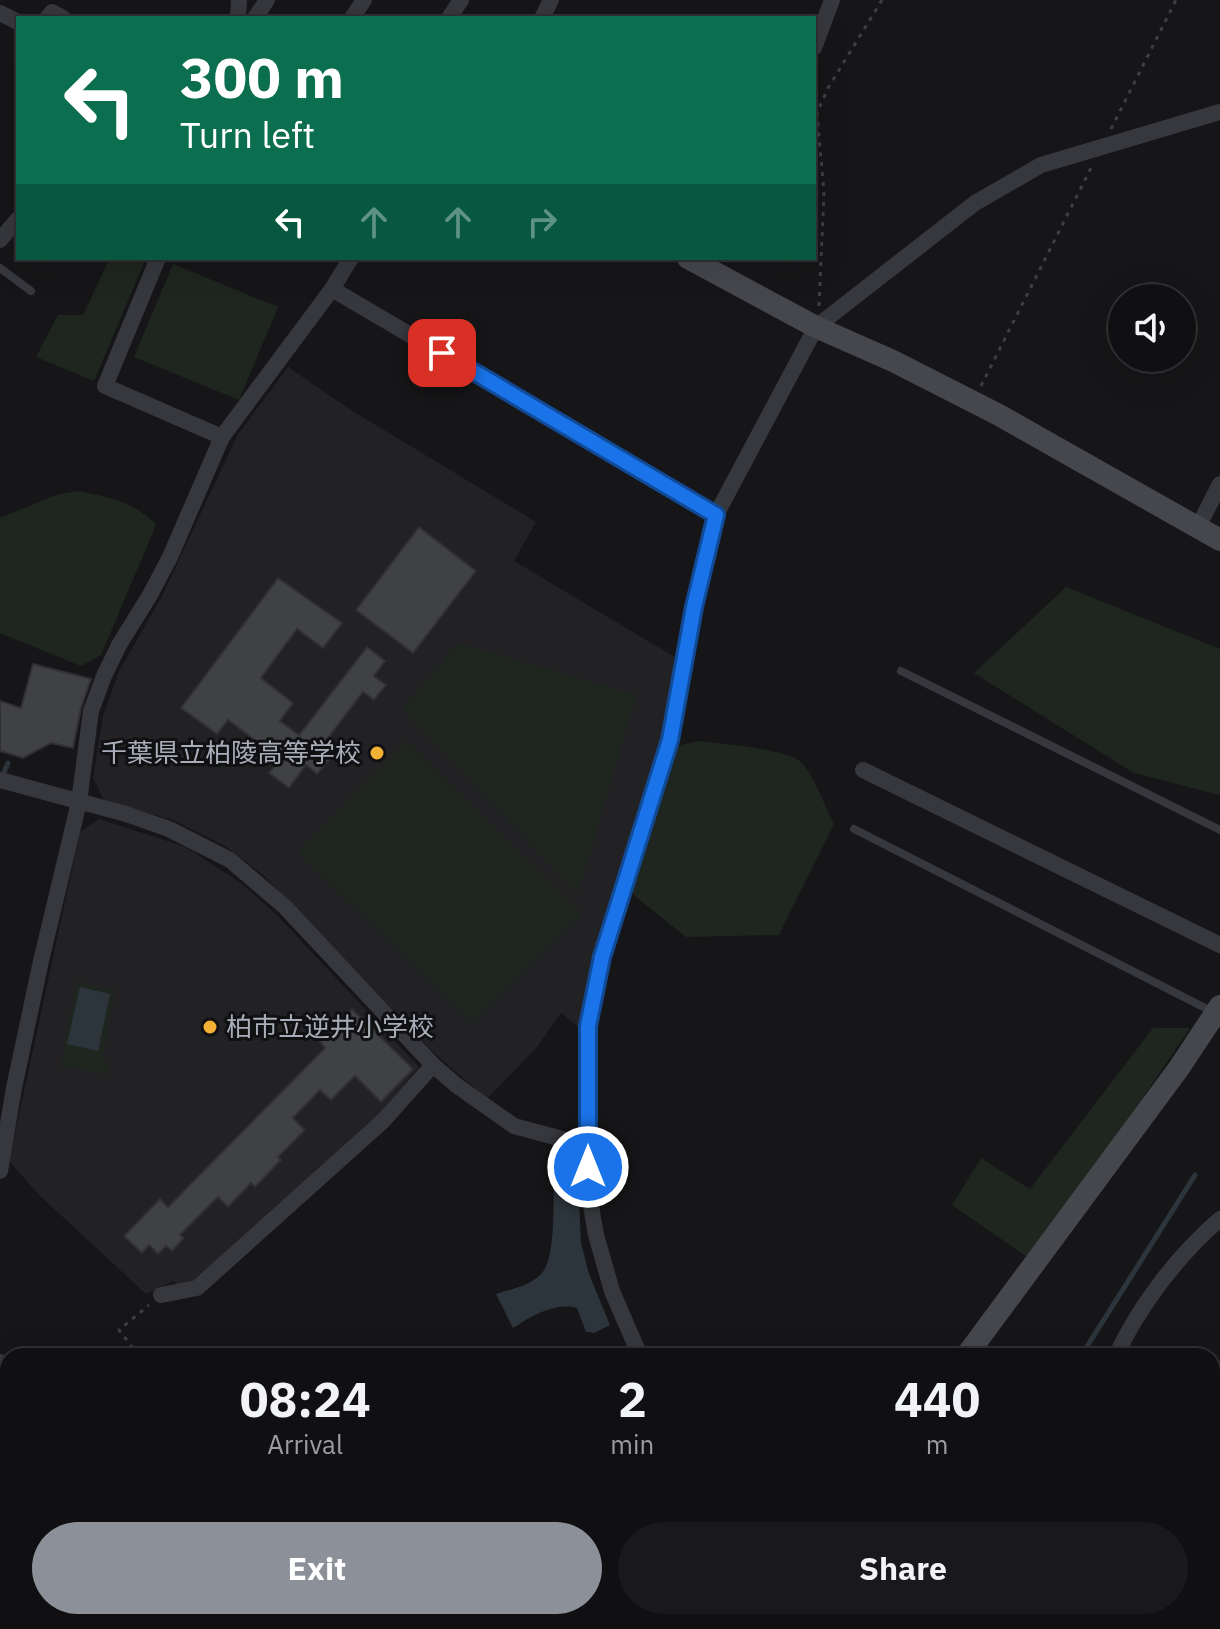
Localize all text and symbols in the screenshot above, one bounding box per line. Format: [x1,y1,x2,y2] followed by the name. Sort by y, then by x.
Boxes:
[180,41,344,113] text: 300 m
[48,48,152,152] icon: left
[180,111,315,158] text: Turn left
[268,200,312,244] icon: left
[352,200,396,244] icon: ahead
[436,200,480,244] icon: ahead
[520,200,564,244] icon: right
[1108,284,1196,372] map controls
[1108,284,1196,372] button: sound
[408,319,476,387] pin
[420,331,464,375] icon: arrive
[101,735,361,769] place label: 千葉県立柏陵高等学校
[368,744,386,762] marker: 千葉県立柏陵高等学校
[226,1009,434,1043] place label: 柏市立逆井小学校
[201,1018,219,1036] marker: 柏市立逆井小学校
[546,1125,630,1209] position arrow
[240,1368,371,1430] text: 08:24
[618,1368,647,1430] text: 2
[894,1368,980,1430] text: 440
[267,1427,343,1461] text: Arrival
[610,1427,654,1461] text: min
[926,1427,948,1461] text: m
[32,1522,602,1614] button: Exit
[618,1522,1188,1614] button: Share

